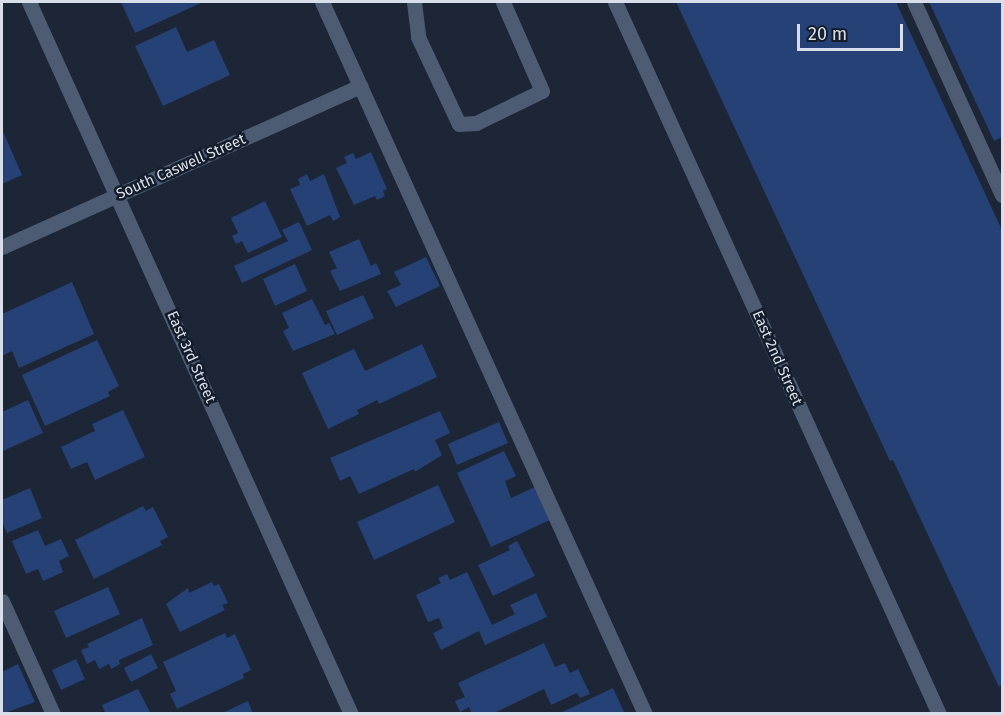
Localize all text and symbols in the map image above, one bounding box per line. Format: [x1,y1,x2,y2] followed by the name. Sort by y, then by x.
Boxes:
[800,12,906,50] scale bar
[808,23,847,45] text: 20 m
[114,130,248,204] street label: South Caswell Street
[163,308,219,406] street label: East 3rd Street
[748,308,806,408] street label: East 2nd Street

